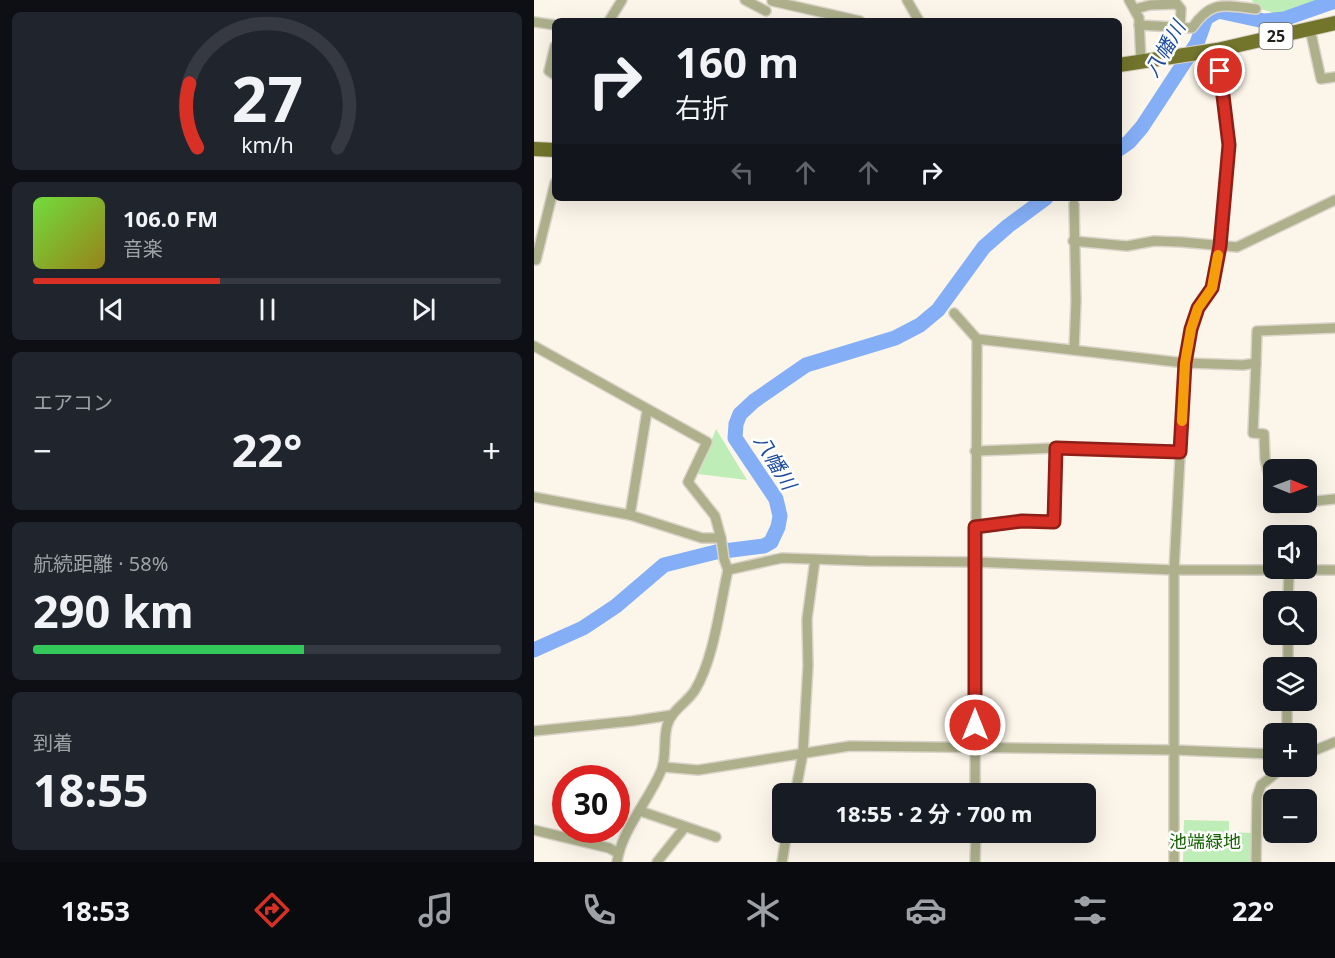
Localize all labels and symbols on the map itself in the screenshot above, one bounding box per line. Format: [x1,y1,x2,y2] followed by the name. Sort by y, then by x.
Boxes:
[1138,14,1192,81] water label: 八幡川
[1260,23,1292,49] road number: 25
[1194,45,1245,96] pin
[748,429,803,496] water label: 八幡川
[1263,459,1317,513] north arrow
[943,693,1007,757] position arrow
[552,765,630,843] speed limit sign: 30
[1169,829,1241,853] park label: 池端緑地

